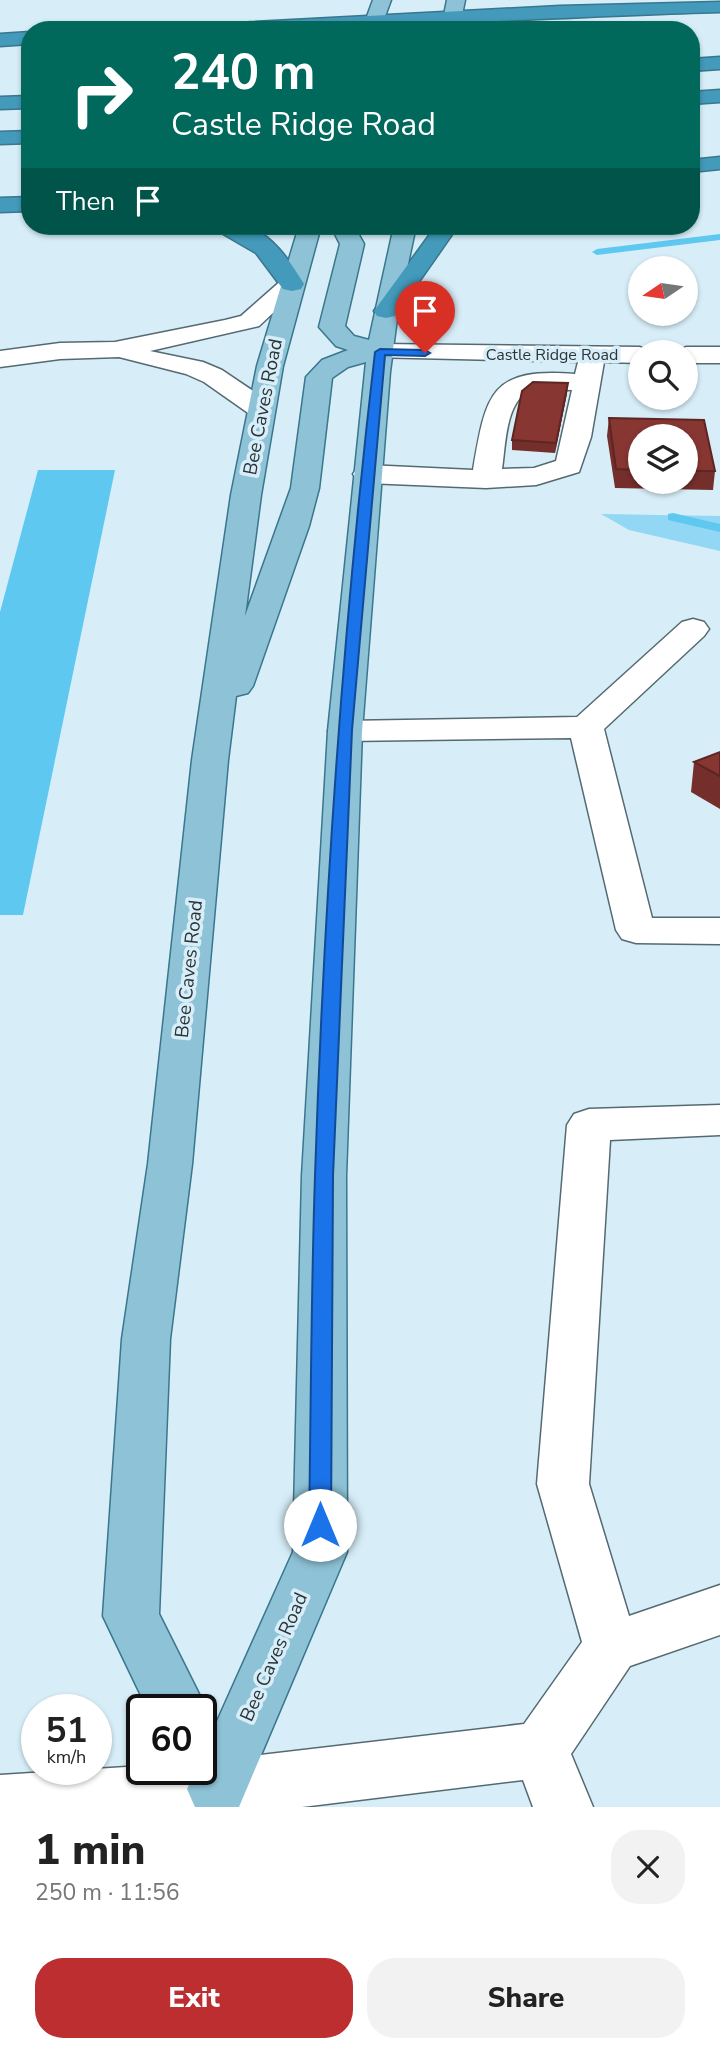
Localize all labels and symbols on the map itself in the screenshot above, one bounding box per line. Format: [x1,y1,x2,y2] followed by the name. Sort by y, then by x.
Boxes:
[628,256,698,326] north arrow
[395,281,455,353] pin
[237,337,289,477] street label: Bee Caves Road
[486,344,618,366] street label: Castle Ridge Road
[169,899,209,1039] street label: Bee Caves Road
[283,1488,357,1562] position arrow
[234,1589,314,1725] street label: Bee Caves Road
[126,1694,217,1785] speed limit sign: 60

